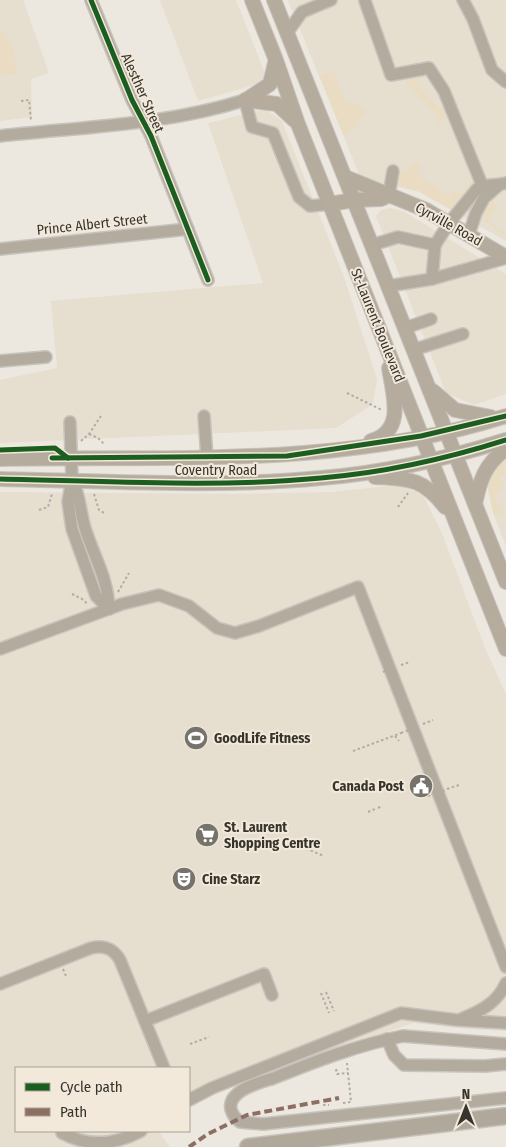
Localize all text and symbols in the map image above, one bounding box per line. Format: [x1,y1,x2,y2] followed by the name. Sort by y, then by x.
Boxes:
[117,51,168,136] street label: Alesther Street
[412,199,485,250] street label: Cyrville Road
[36,210,149,239] street label: Prince Albert Street
[347,266,408,384] street label: St-Laurent Boulevard
[175,462,257,479] street label: Coventry Road
[183,725,209,751] sports icon: GoodLife Fitness
[214,730,310,747] place label: GoodLife Fitness
[408,773,434,799] public building icon: Canada Post
[332,778,405,795] place label: Canada Post
[224,819,320,852] place label: St. Laurent Shopping Centre
[194,822,220,848] supermarket icon: St. Laurent Shopping Centre
[171,866,197,892] theatre icon: Cine Starz
[202,871,260,888] place label: Cine Starz
[15,1067,190,1132] legend
[60,1078,123,1096] text: Cycle path
[441,1082,491,1132] north arrow
[462,1086,470,1103] text: N
[60,1103,87,1121] text: Path

